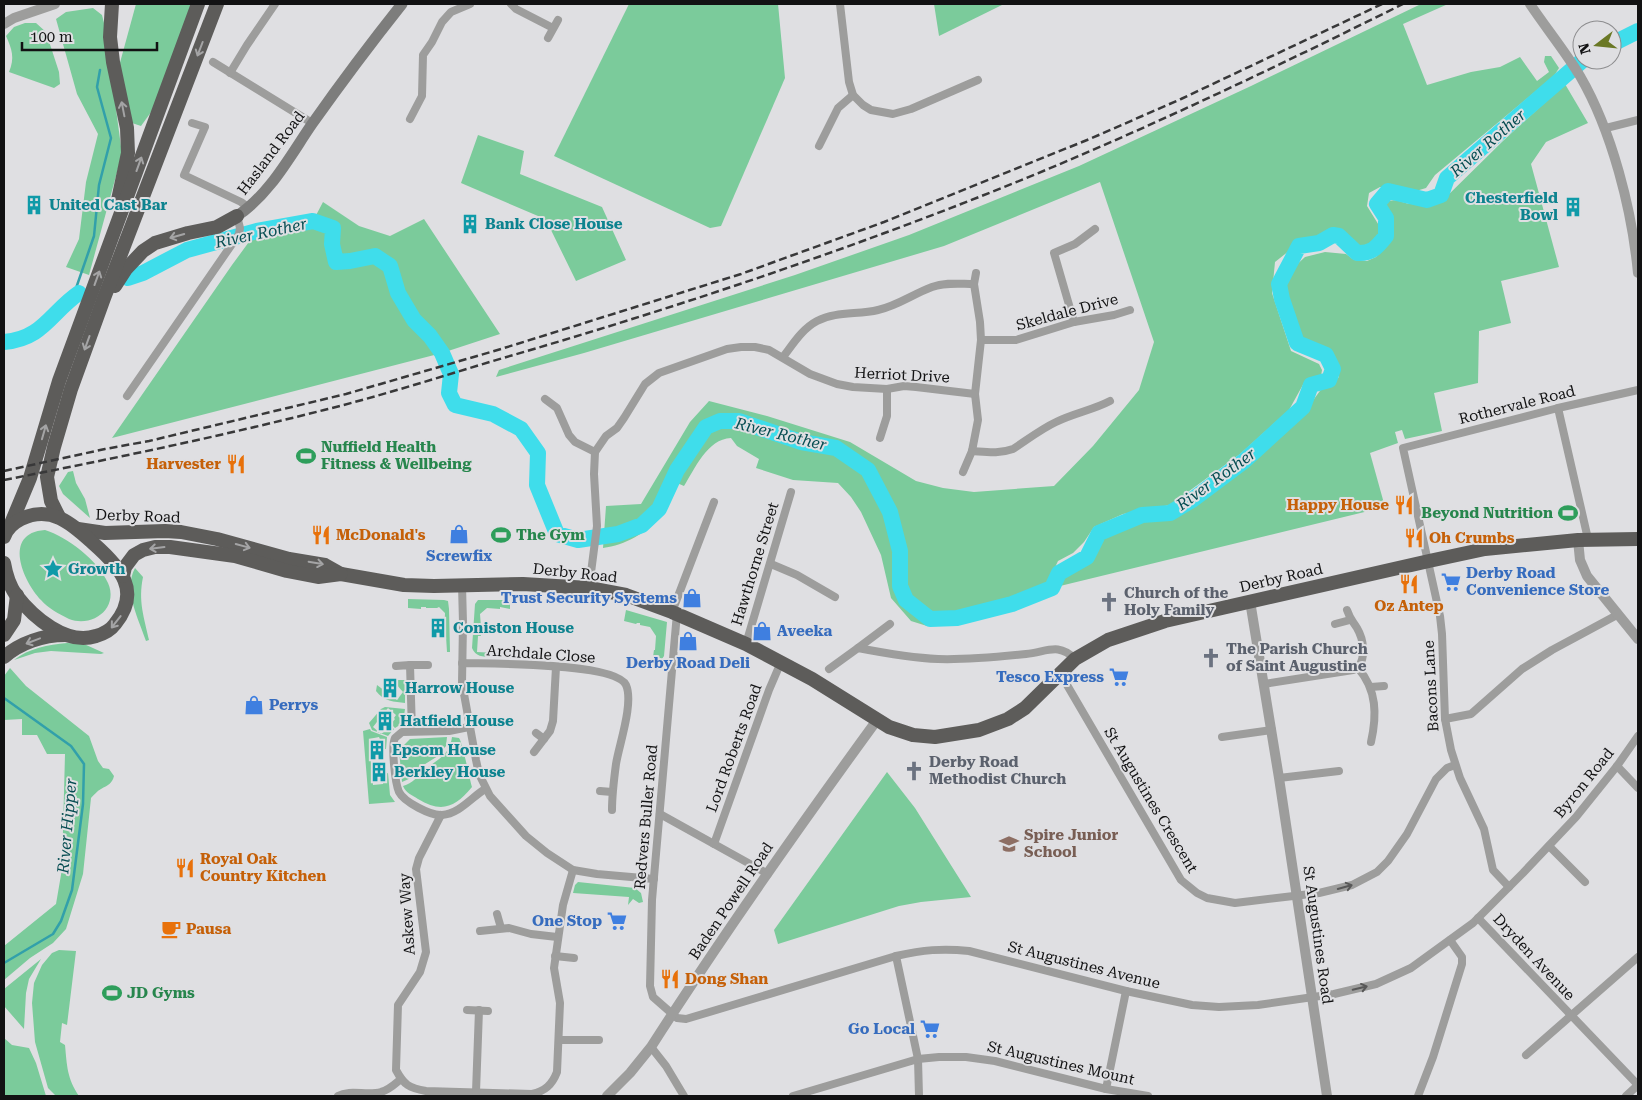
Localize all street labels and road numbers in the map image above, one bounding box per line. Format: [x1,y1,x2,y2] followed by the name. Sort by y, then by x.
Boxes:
[234,107,309,198] street label: Hasland Road
[1014,290,1120,334] street label: Skeldale Drive
[854,364,950,386] street label: Herriot Drive
[1457,382,1577,428] street label: Rothervale Road
[728,500,782,628] street label: Hawthorne Street
[95,506,181,526] street label: Derby Road
[532,560,619,586] street label: Derby Road
[1238,560,1325,596] street label: Derby Road
[1420,640,1442,732] street label: Bacons Lane
[486,641,596,667] street label: Archdale Close
[702,681,766,815] street label: Lord Roberts Road
[1100,724,1202,876] street label: St Augustines Crescent
[631,743,661,890] street label: Redvers Buller Road
[1550,744,1618,821] street label: Byron Road
[685,839,777,963] street label: Baden Powell Road
[1299,865,1337,1006] street label: St Augustines Road
[395,872,419,956] street label: Askew Way
[1489,910,1579,1004] street label: Dryden Avenue
[1006,937,1162,993] street label: St Augustines Avenue
[986,1037,1137,1089] street label: St Augustines Mount

